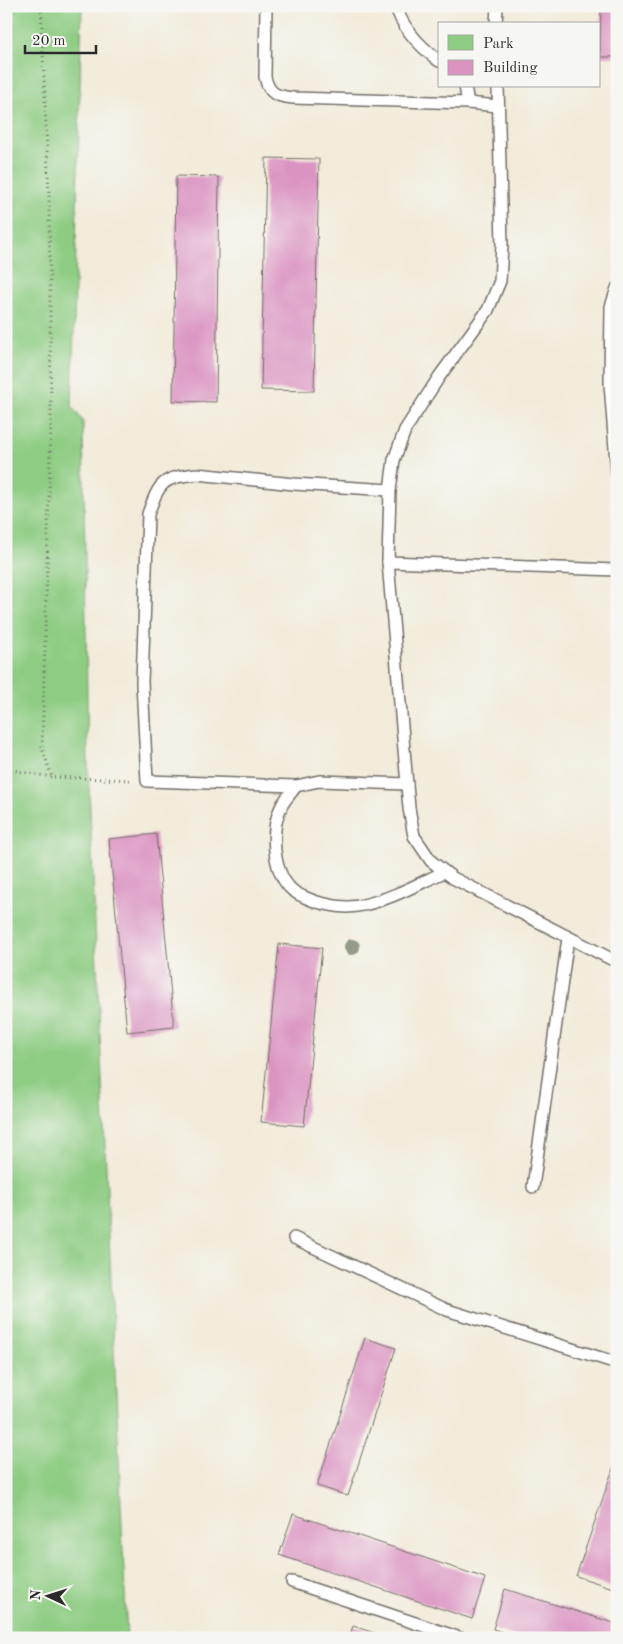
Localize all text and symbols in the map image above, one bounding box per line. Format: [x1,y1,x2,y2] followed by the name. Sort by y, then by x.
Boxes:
[25,22,96,54] scale bar
[438,22,600,88] legend
[32,34,66,49] text: 20 m
[483,37,514,52] text: Park
[483,61,538,76] text: Building
[22,1572,72,1622] north arrow
[29,1589,43,1601] text: N

